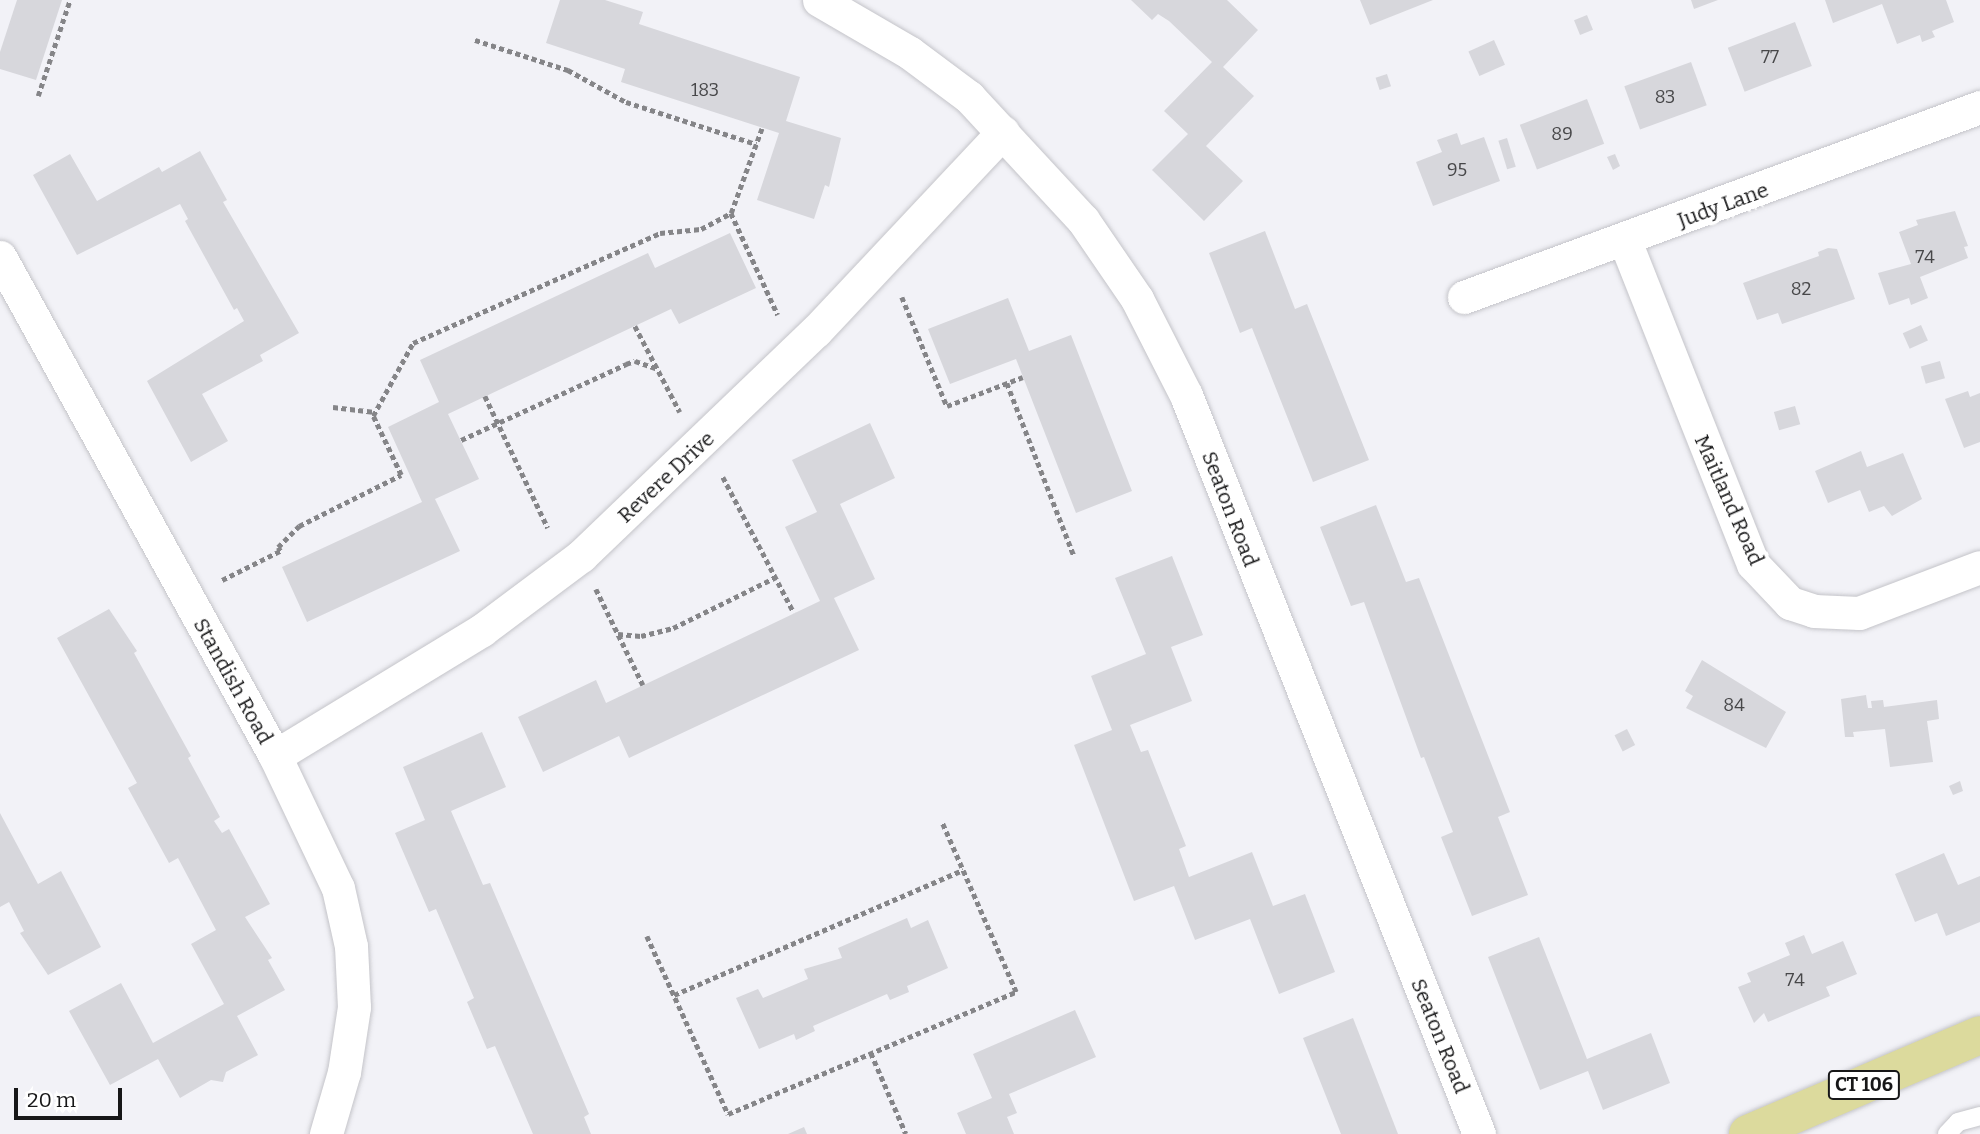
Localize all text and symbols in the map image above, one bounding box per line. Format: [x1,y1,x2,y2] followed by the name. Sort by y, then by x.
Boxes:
[1761,46,1779,68] house number: 77
[691,79,719,101] house number: 183
[1655,86,1675,108] house number: 83
[1551,123,1573,145] house number: 89
[1447,159,1467,181] house number: 95
[1674,177,1772,233] street label: Judy Lane
[1915,246,1935,268] house number: 74
[1791,278,1811,300] house number: 82
[612,426,720,528] street label: Revere Drive
[1689,431,1769,569] street label: Maitland Road
[1196,448,1264,570] street label: Seaton Road
[188,614,278,748] street label: Standish Road
[1723,694,1745,716] house number: 84
[1785,969,1805,991] house number: 74
[1406,975,1474,1097] street label: Seaton Road
[1827,1070,1901,1100] road number: CT 106
[18,1074,126,1118] scale bar
[27,1087,76,1113] text: 20 m

